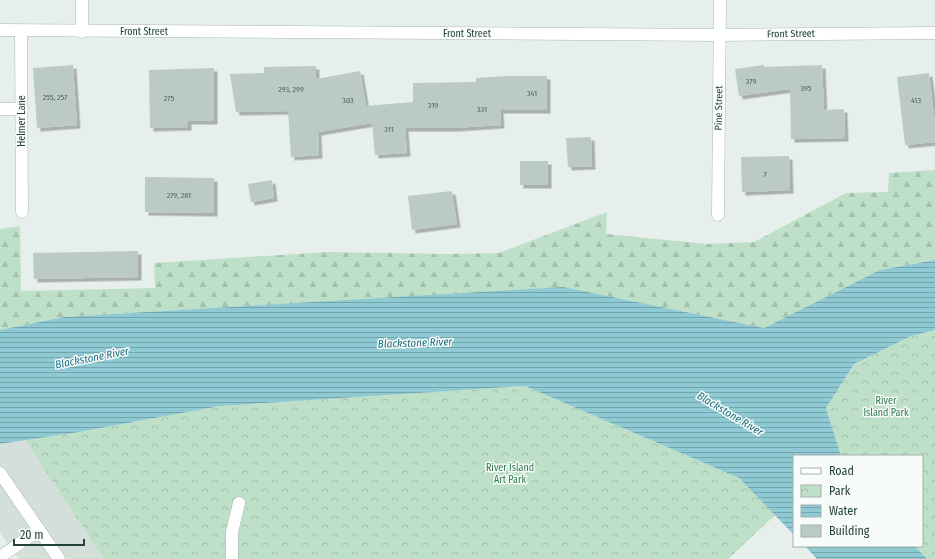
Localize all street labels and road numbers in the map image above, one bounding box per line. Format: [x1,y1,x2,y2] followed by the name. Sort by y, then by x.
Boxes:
[120,26,169,38] street label: Front Street
[443,28,492,40] street label: Front Street
[767,28,816,40] street label: Front Street
[713,85,725,131] street label: Pine Street
[16,95,28,147] street label: Helmer Lane

